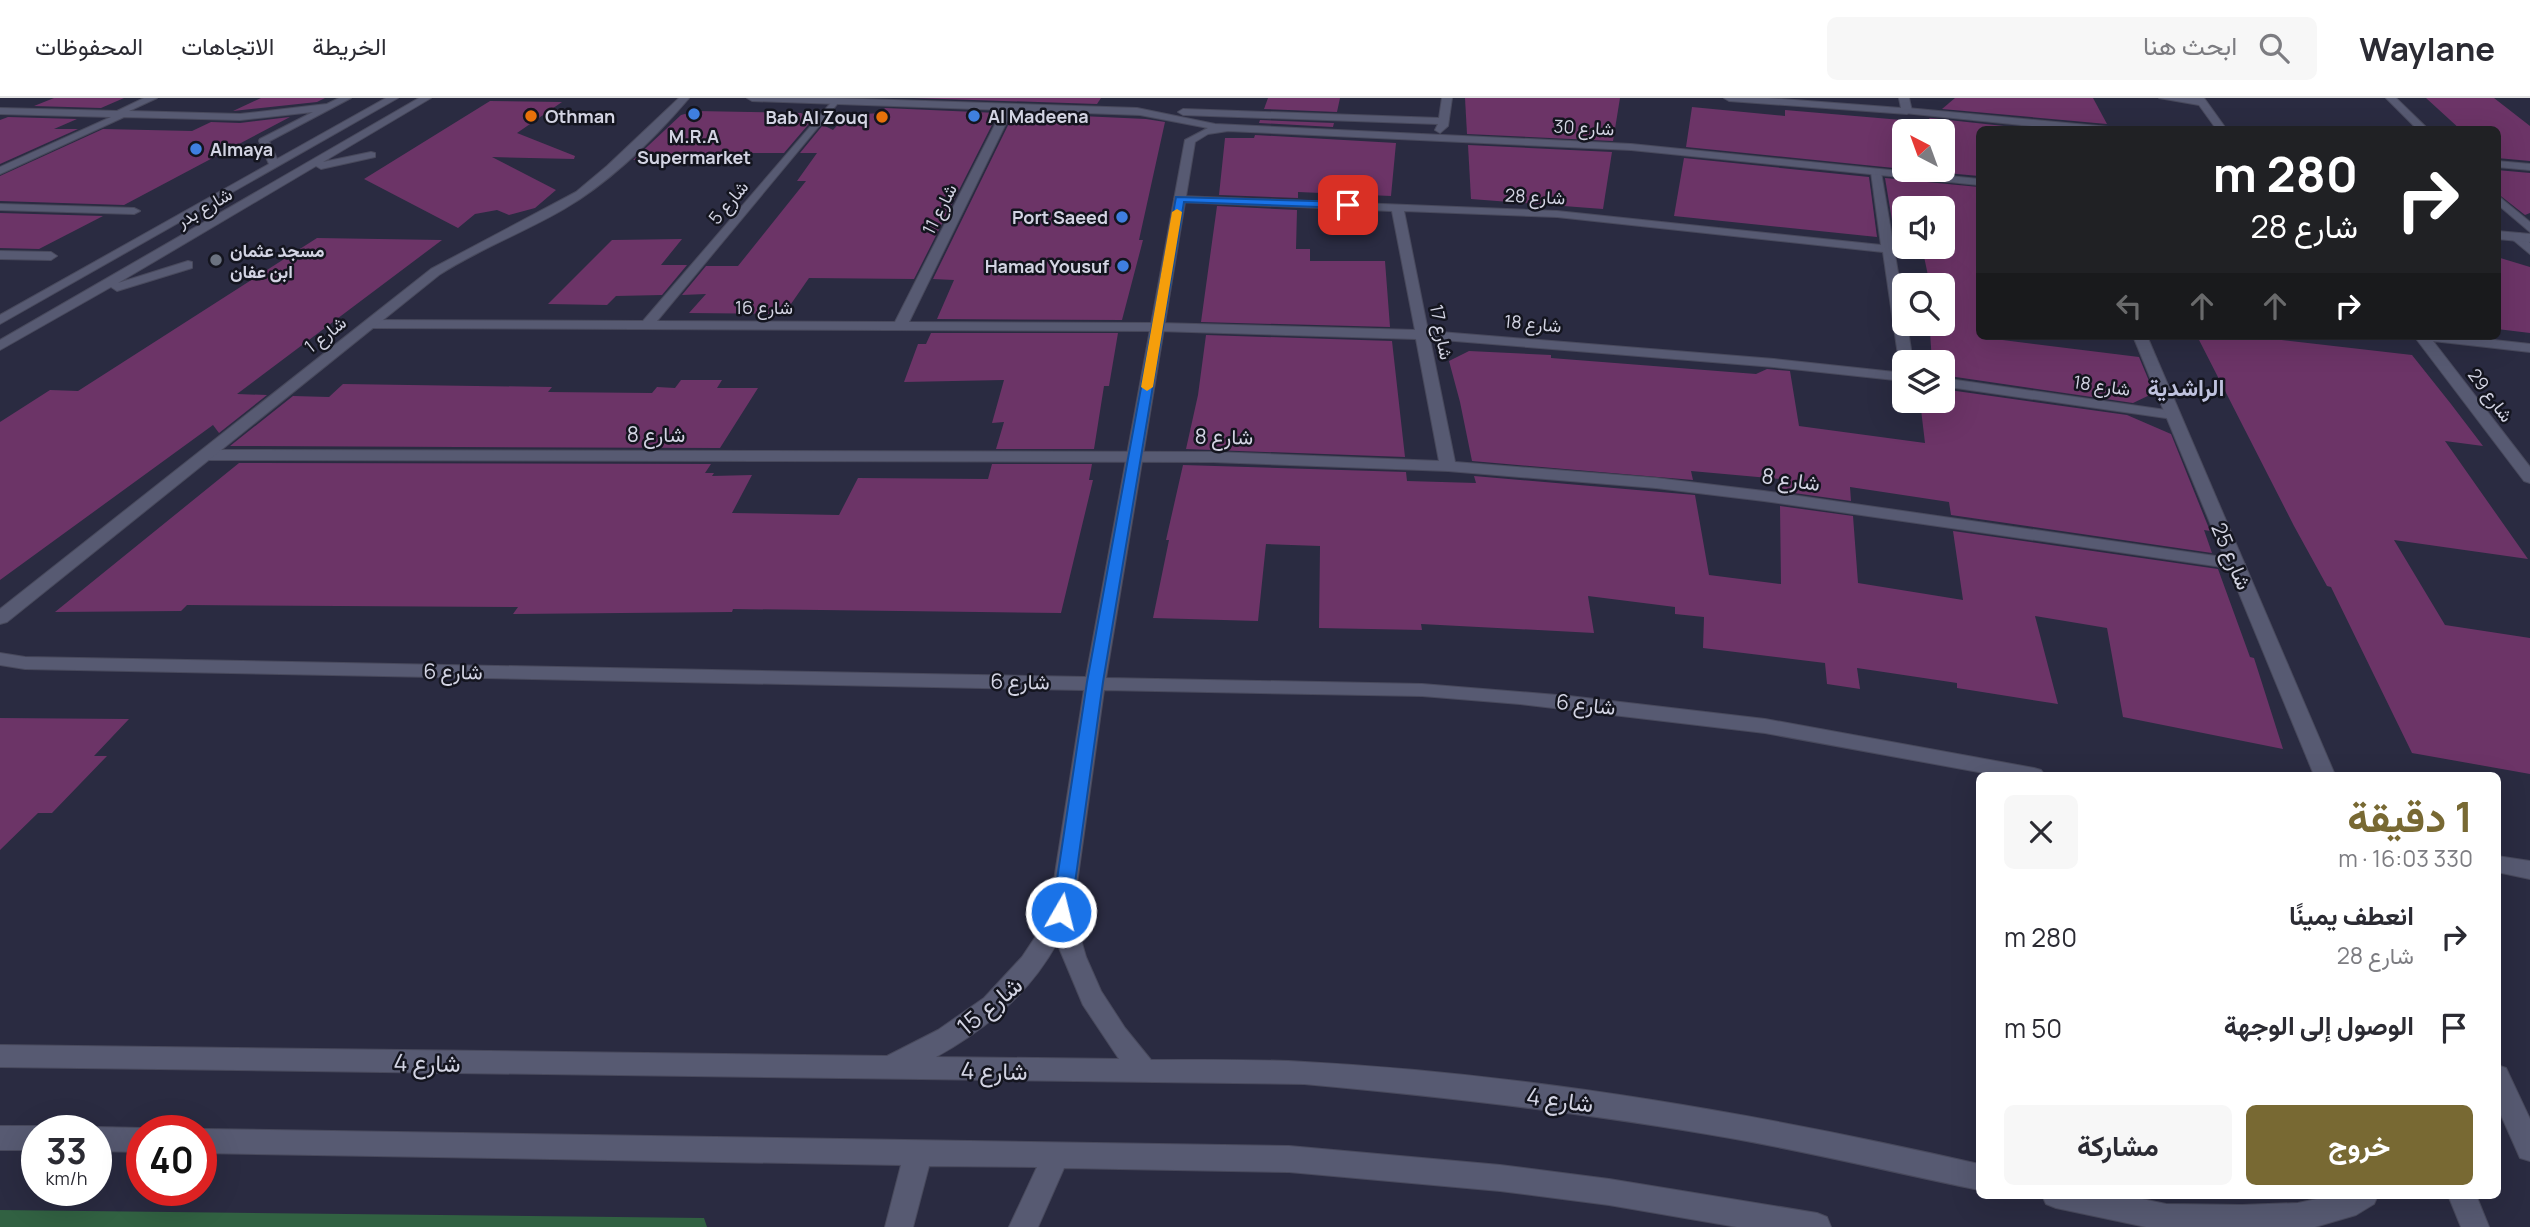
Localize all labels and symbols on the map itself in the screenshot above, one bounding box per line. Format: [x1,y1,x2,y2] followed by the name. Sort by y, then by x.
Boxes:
[545,104,615,128] place label: Othman
[988,104,1089,128] place label: Al Madeena
[765,105,868,129] place label: Bab Al Zouq
[686,106,702,122] marker: M.R.A Supermarket
[523,108,539,124] marker: Othman
[966,108,982,124] marker: Al Madeena
[874,109,890,125] marker: Bab Al Zouq
[1553,113,1615,142] street label: شارع 30
[1892,119,1955,182] north arrow
[637,124,751,169] place label: M.R.A Supermarket
[210,137,273,161] place label: Almaya
[188,141,204,157] marker: Almaya
[703,175,754,230] street label: شارع 5
[1318,175,1378,235] pin
[916,180,963,239] street label: شارع 11
[171,181,237,234] street label: شارع بدر
[1504,182,1566,211] street label: شارع 28
[1012,205,1108,229] place label: Port Saeed
[1114,209,1130,225] marker: Port Saeed
[230,238,325,283] place label: مسجد عثمان ابن عفان
[208,252,224,268] marker: مسجد عثمان ابن عفان
[985,254,1109,278] place label: Hamad Yousuf
[1115,258,1131,274] marker: Hamad Yousuf
[735,295,793,320] street label: شارع 16
[1424,302,1459,362] street label: شارع 17
[1503,309,1563,338] street label: شارع 18
[299,310,351,359] street label: شارع 1
[2462,363,2519,427] street label: شارع 29
[2072,369,2132,402] street label: شارع 18
[2148,371,2224,403] district label: الراشدية
[627,420,685,449] street label: شارع 8
[1194,421,1254,452] street label: شارع 8
[1760,461,1822,498] street label: شارع 8
[2204,518,2259,594] street label: شارع 25
[423,656,483,687] street label: شارع 6
[990,666,1050,697] street label: شارع 6
[1555,687,1617,722] street label: شارع 6
[1024,875,1098,949] position arrow
[949,968,1029,1043] street label: شارع 15
[393,1045,461,1080] street label: شارع 4
[960,1053,1028,1088] street label: شارع 4
[1525,1079,1595,1120] street label: شارع 4
[126,1115,217,1206] speed limit sign: 40

